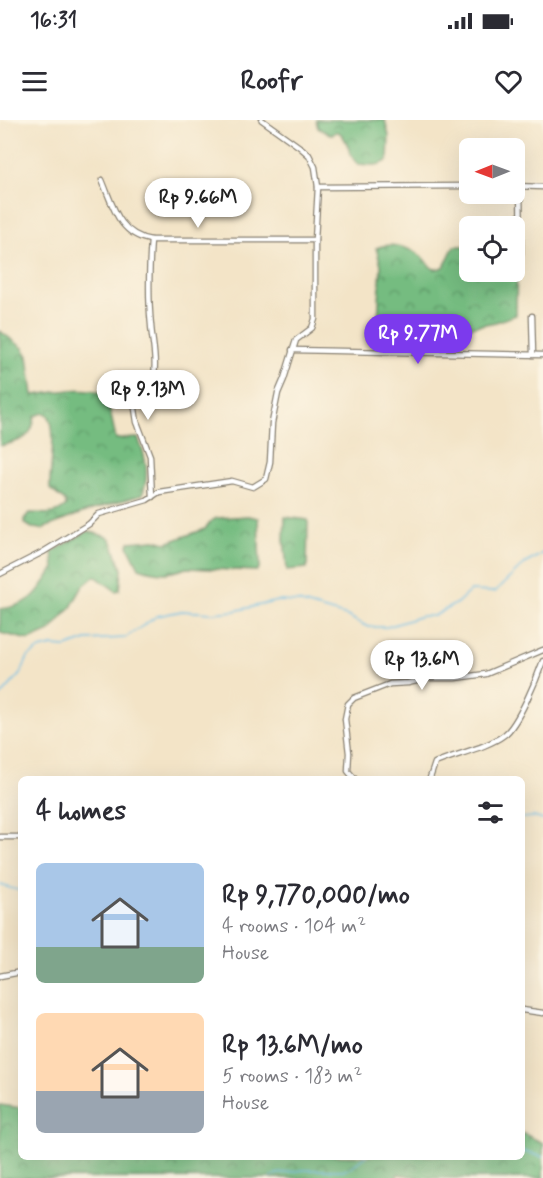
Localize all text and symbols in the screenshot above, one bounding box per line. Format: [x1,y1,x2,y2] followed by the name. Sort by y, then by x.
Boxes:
[30,7,77,35] text: 16:31
[240,64,303,99] text: Roofr
[18,65,51,98] icon: menu
[492,65,525,98] icon: heart
[459,138,525,204] north arrow
[459,138,525,282] map controls
[136,178,260,229] pin: Rp 9.66M
[159,184,237,211] text: Rp 9.66M
[459,216,525,282] button: locate
[356,314,480,365] pin: Rp 9.77M
[378,320,458,347] text: Rp 9.77M
[86,370,210,421] pin: Rp 9.13M
[111,376,185,403] text: Rp 9.13M
[360,640,484,691] pin: Rp 13.6M
[384,646,460,673] text: Rp 13.6M
[36,795,126,829] text: 4 homes
[474,796,507,829] icon: filters
[222,879,410,913] text: Rp 9,770,000/mo
[84,887,156,959] icon: home
[222,913,366,940] text: 4 rooms · 104 m²
[222,940,269,967] text: House
[222,1029,363,1063] text: Rp 13.6M/mo
[84,1037,156,1109] icon: home
[222,1063,362,1090] text: 5 rooms · 183 m²
[222,1090,269,1117] text: House

